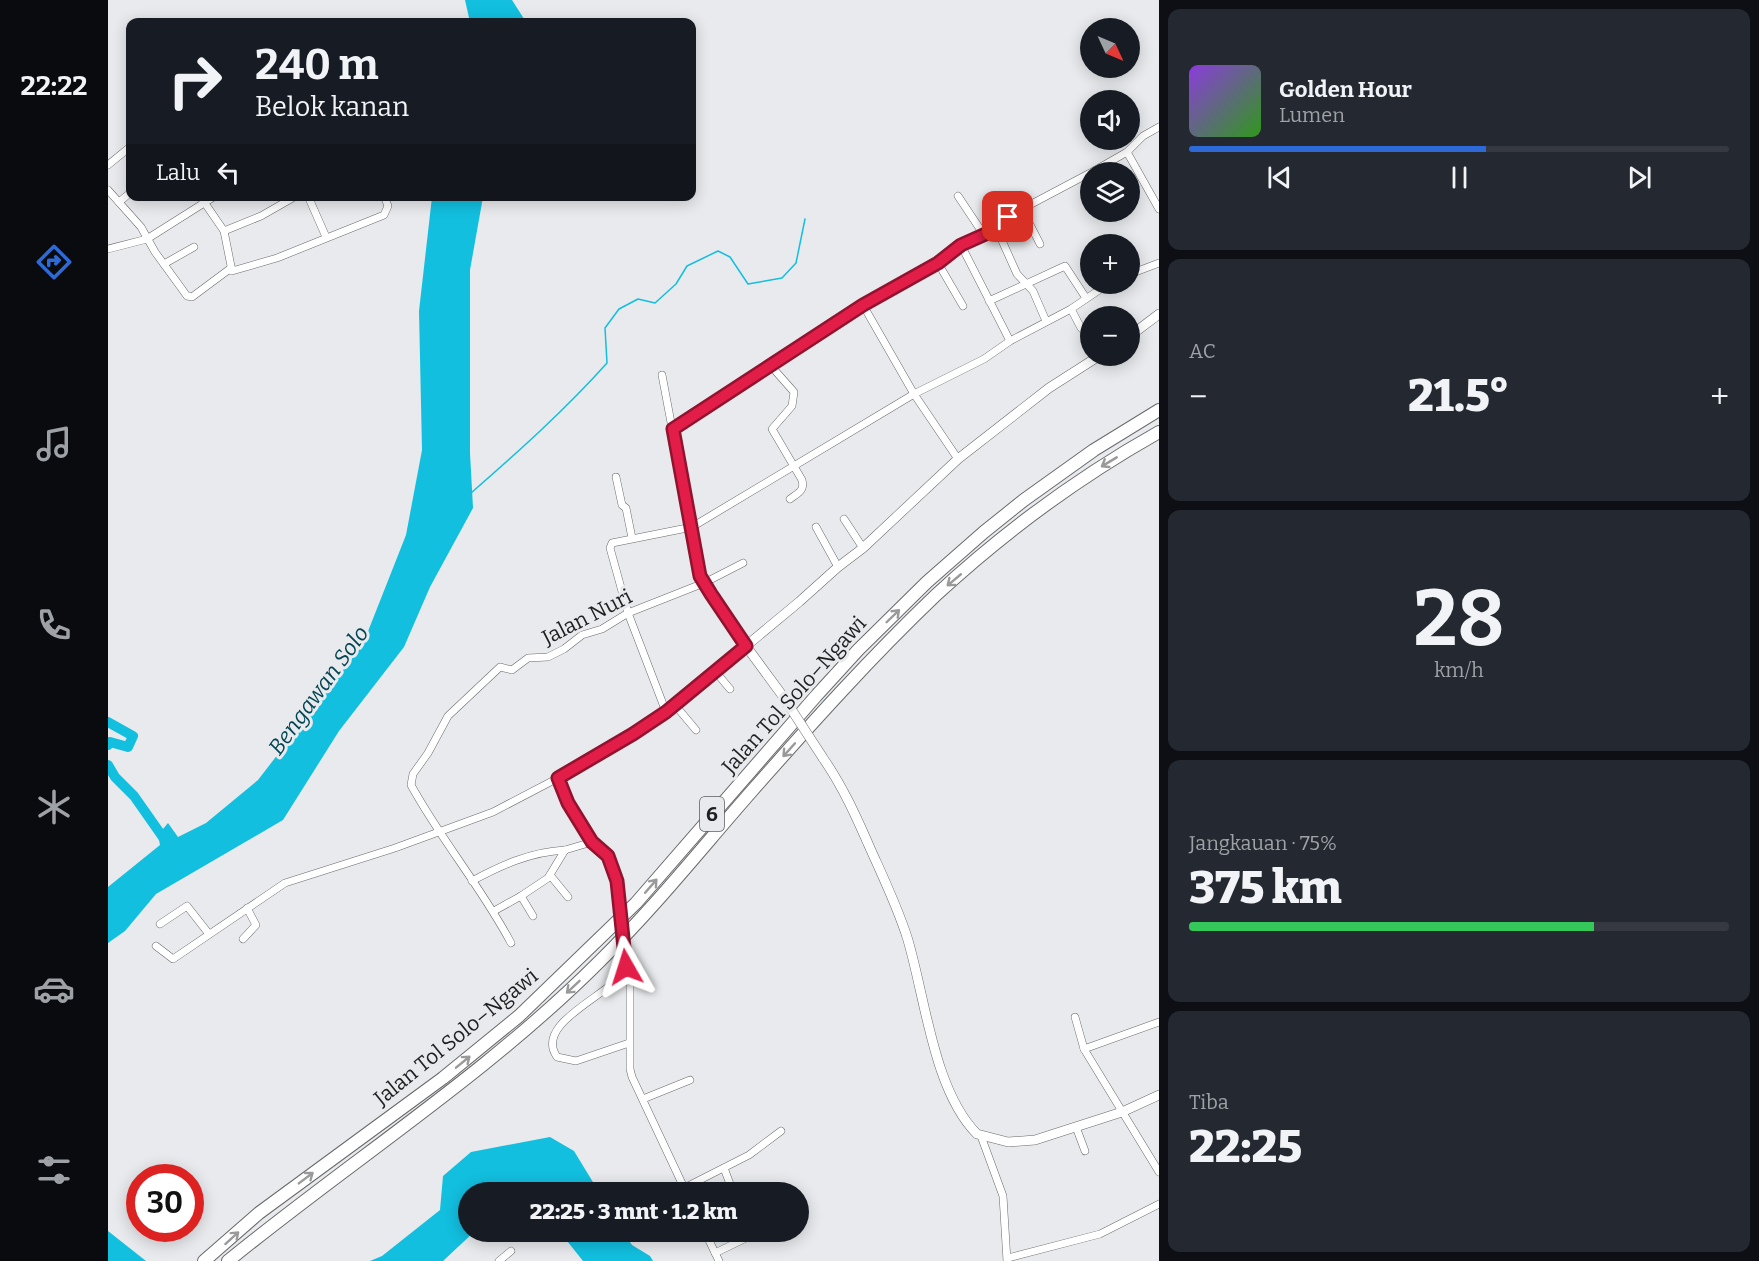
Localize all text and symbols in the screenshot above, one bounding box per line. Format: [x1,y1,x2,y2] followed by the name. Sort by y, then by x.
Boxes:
[1080,18,1140,78] north arrow
[1080,18,1140,366] map controls
[255,40,379,90] text: 240 m
[156,42,234,120] icon: right
[20,70,88,102] text: 22:22
[1279,76,1412,103] text: Golden Hour
[1080,90,1140,150] button: sound
[255,91,409,123] text: Belok kanan
[1279,103,1345,127] text: Lumen
[212,156,245,189] icon: left
[156,159,200,186] text: Lalu
[1263,161,1296,194] icon: previous
[1443,161,1476,194] icon: pause
[1623,161,1656,194] icon: next
[1080,162,1140,222] button: layers
[982,191,1033,242] pin
[991,200,1024,233] icon: arrive
[1080,234,1140,294] button: +
[33,241,75,283] icon: directions
[1080,306,1140,366] button: −
[1189,339,1216,363] text: AC
[1408,369,1509,423] text: 21.5°
[1189,377,1207,417] text: −
[1710,377,1729,417] text: +
[33,423,75,465] icon: music
[1101,456,1118,468] one-way arrow
[1414,572,1504,666] text: 28
[947,573,962,587] one-way arrow
[537,583,636,651] street label: Jalan Nuri
[33,604,75,646] icon: phone
[886,608,901,623] one-way arrow
[716,611,872,780] street label: Jalan Tol Solo–Ngawi
[263,621,374,760] water label: Bengawan Solo
[1434,658,1484,682] text: km/h
[782,742,796,757] one-way arrow
[33,786,75,828] icon: climate
[700,797,724,831] road number: 6
[1189,831,1337,855] text: Jangkauan · 75%
[1189,861,1342,915] text: 375 km
[644,879,658,894] one-way arrow
[594,935,658,999] position arrow
[368,963,543,1112] street label: Jalan Tol Solo–Ngawi
[33,968,75,1010] icon: car
[565,980,580,994] one-way arrow
[454,1055,470,1068] one-way arrow
[1189,1090,1229,1114] text: Tiba
[1189,1120,1302,1174] text: 22:25
[33,1149,75,1191] icon: filters
[126,1164,204,1242] speed limit sign: 30
[298,1172,314,1185] one-way arrow
[530,1198,737,1225] text: 22:25 · 3 mnt · 1.2 km
[224,1231,239,1245] one-way arrow

